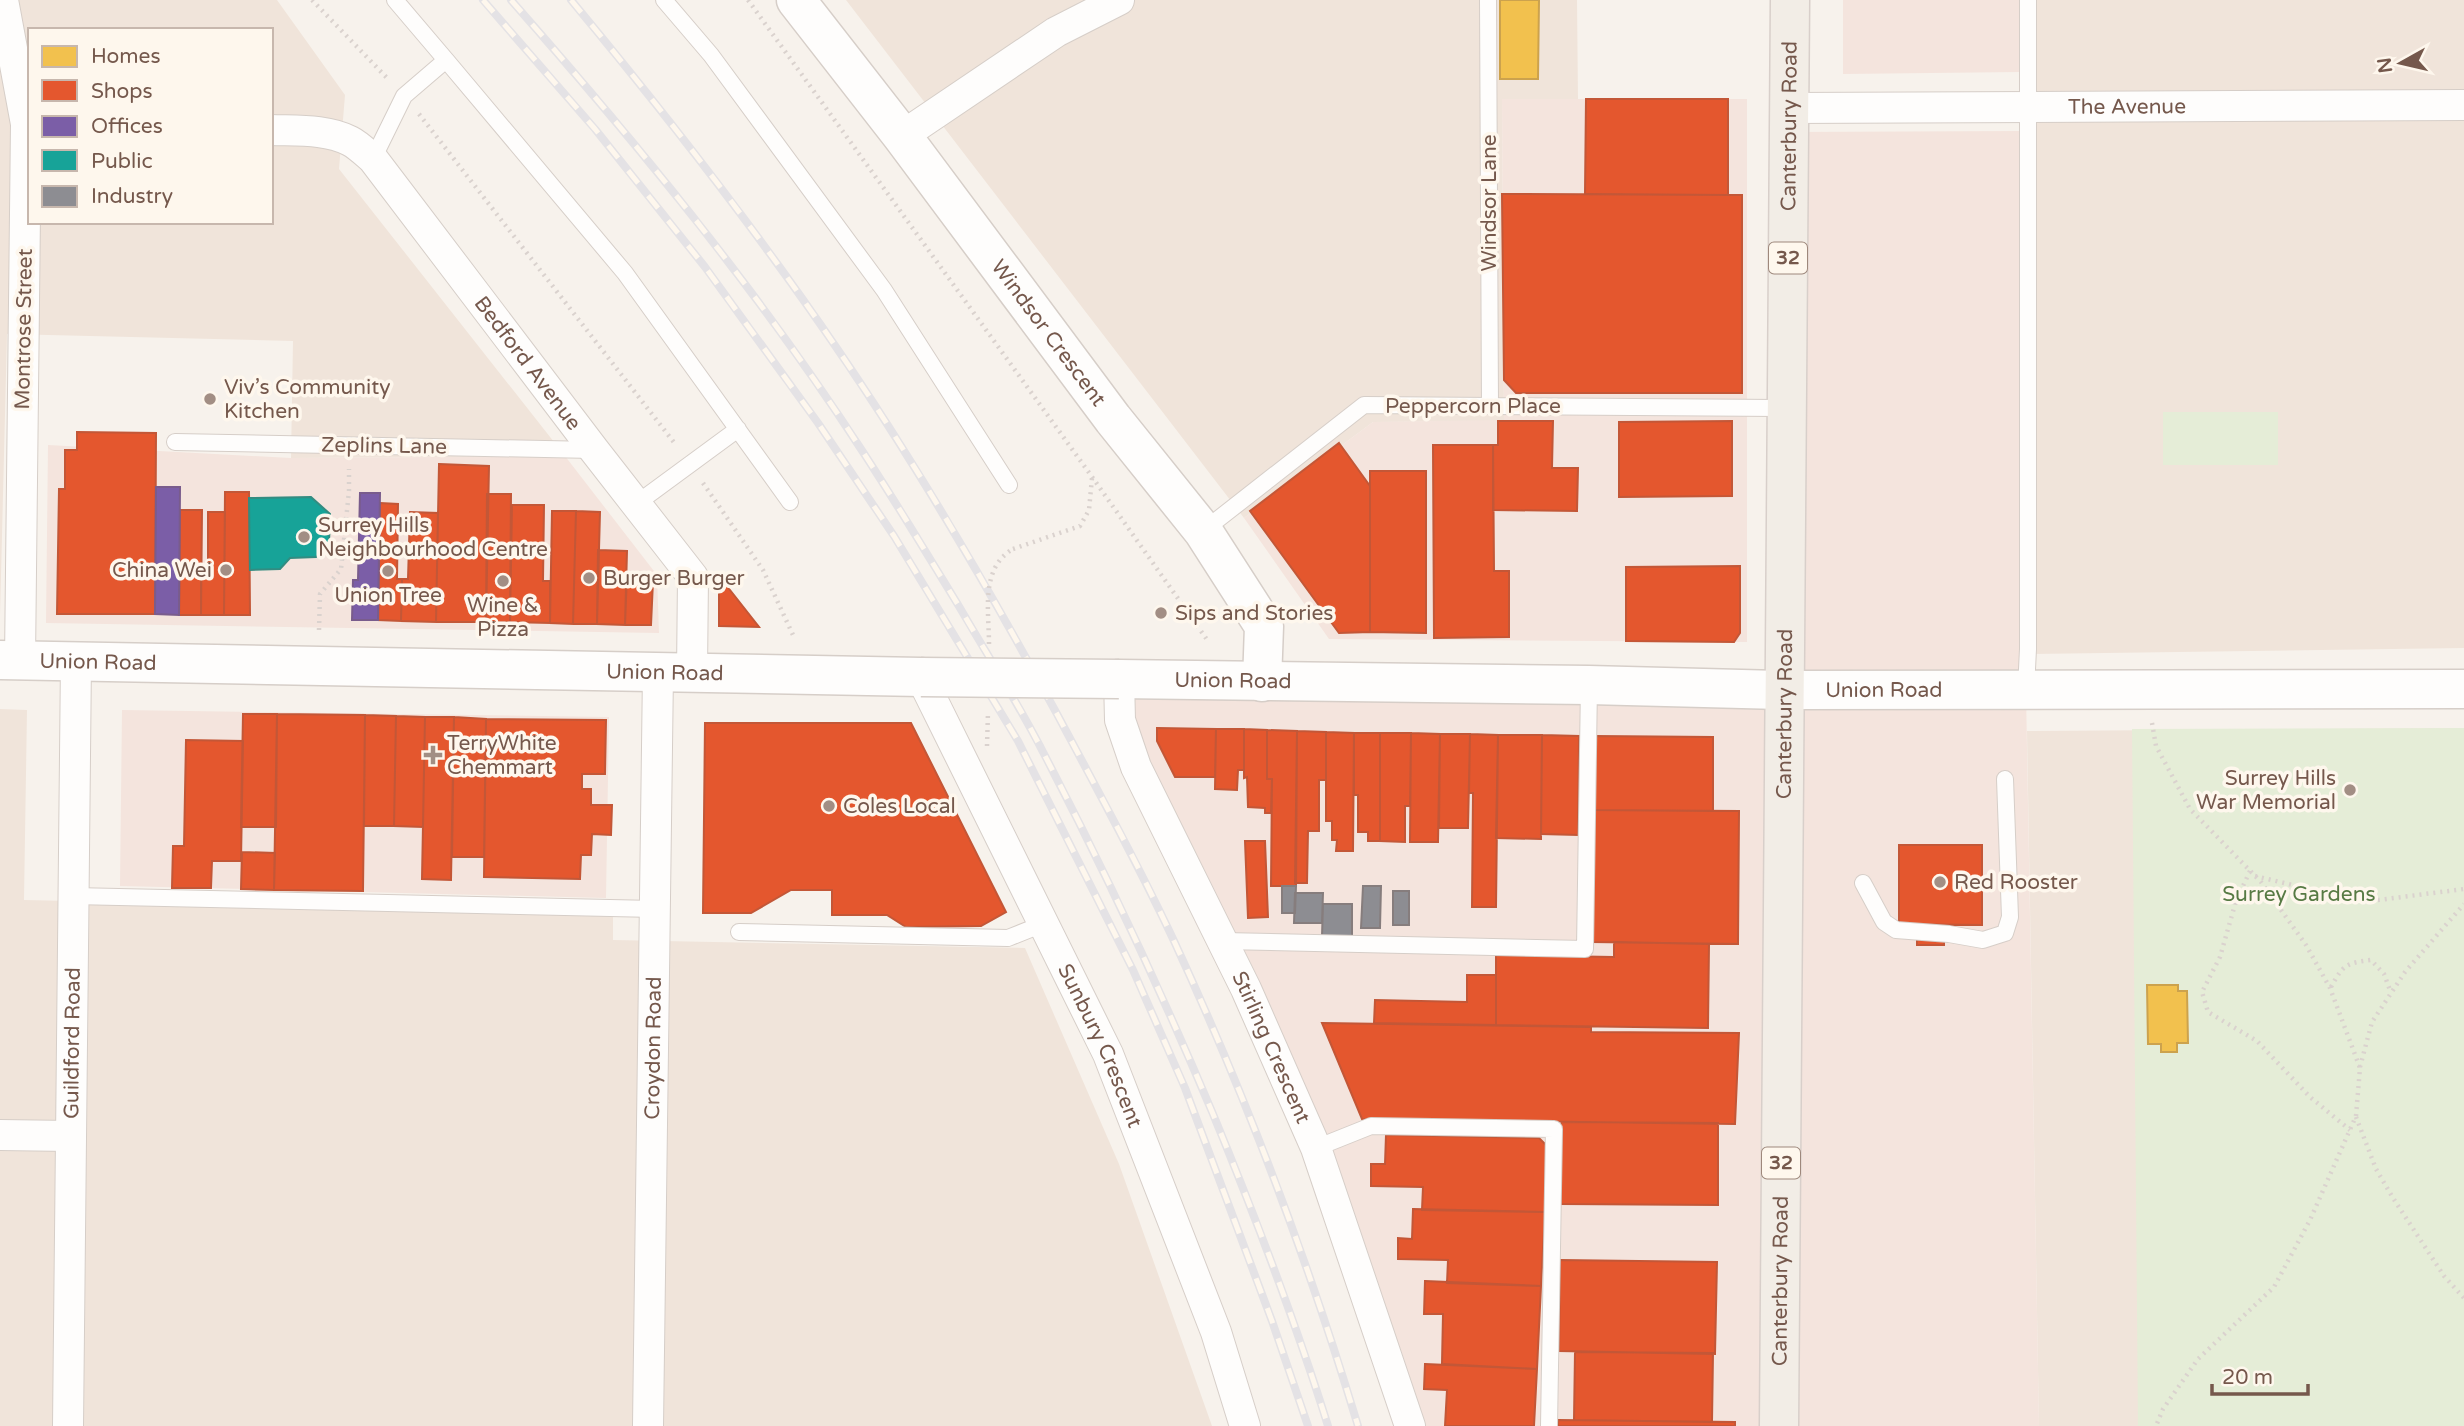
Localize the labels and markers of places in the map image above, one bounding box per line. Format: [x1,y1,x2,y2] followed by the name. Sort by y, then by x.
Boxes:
[224,375,390,424] place label: Viv’s Community Kitchen
[202,391,218,407] marker: Viv’s Community Kitchen
[318,513,548,562] place label: Surrey Hills Neighbourhood Centre
[296,529,312,545] marker: Surrey Hills Neighbourhood Centre
[112,558,212,583] place label: China Wei
[218,562,234,578] marker: China Wei
[380,563,396,579] marker: Union Tree
[603,566,745,591] place label: Burger Burger
[581,570,597,586] marker: Burger Burger
[495,573,511,589] marker: Wine & Pizza
[334,583,442,608] place label: Union Tree
[467,593,539,642] place label: Wine & Pizza
[1175,601,1333,626] place label: Sips and Stories
[1153,605,1169,621] marker: Sips and Stories
[447,731,557,780] place label: TerryWhite Chemmart
[425,747,441,763] marker: TerryWhite Chemmart
[2196,766,2336,815] place label: Surrey Hills War Memorial
[2342,782,2358,798] marker: Surrey Hills War Memorial
[843,794,956,819] place label: Coles Local
[821,798,837,814] marker: Coles Local
[1954,870,2078,895] place label: Red Rooster
[1932,874,1948,890] marker: Red Rooster

